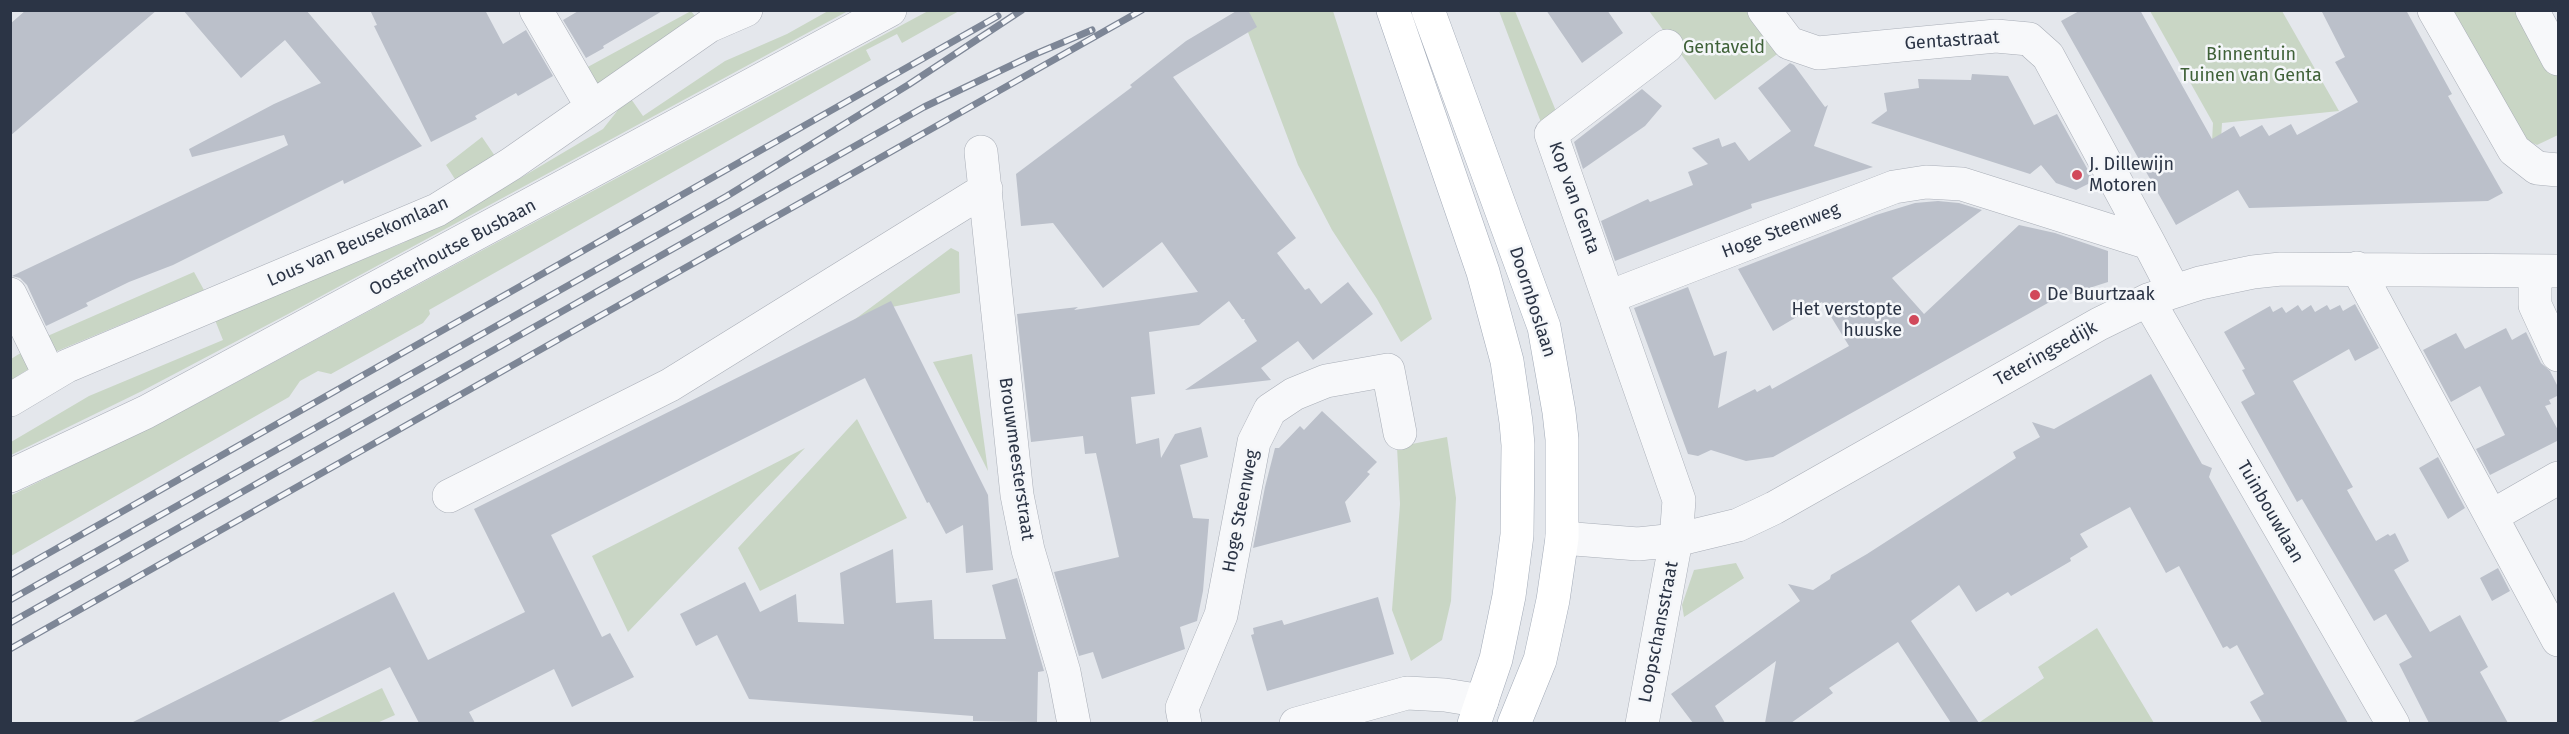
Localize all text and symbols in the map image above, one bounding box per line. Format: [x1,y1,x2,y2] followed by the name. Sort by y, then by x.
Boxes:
[1904,27,2000,55] street label: Gentastraat
[1683,37,1765,59] park label: Gentaveld
[2180,44,2322,86] park label: Binnentuin Tuinen van Genta
[1544,139,1604,257] street label: Kop van Genta
[2089,154,2174,196] place label: J. Dillewijn Motoren
[2070,168,2084,182] marker: J. Dillewijn Motoren
[264,192,452,292] street label: Lous van Beusekomlaan
[366,195,540,301] street label: Oosterhoutse Busbaan
[1719,199,1843,263] street label: Hoge Steenweg
[1504,244,1560,360] street label: Doornboslaan
[2047,284,2155,306] place label: De Buurtzaak
[2028,288,2042,302] marker: De Buurtzaak
[1792,299,1902,342] place label: Het verstopte huuske
[1907,313,1921,327] marker: Het verstopte huuske
[1991,317,2101,391] street label: Teteringsedijk
[994,376,1038,542] street label: Brouwmeesterstraat
[1219,448,1263,574] street label: Hoge Steenweg
[2232,457,2308,567] street label: Tuinbouwlaan
[1635,559,1683,705] street label: Loopschansstraat

